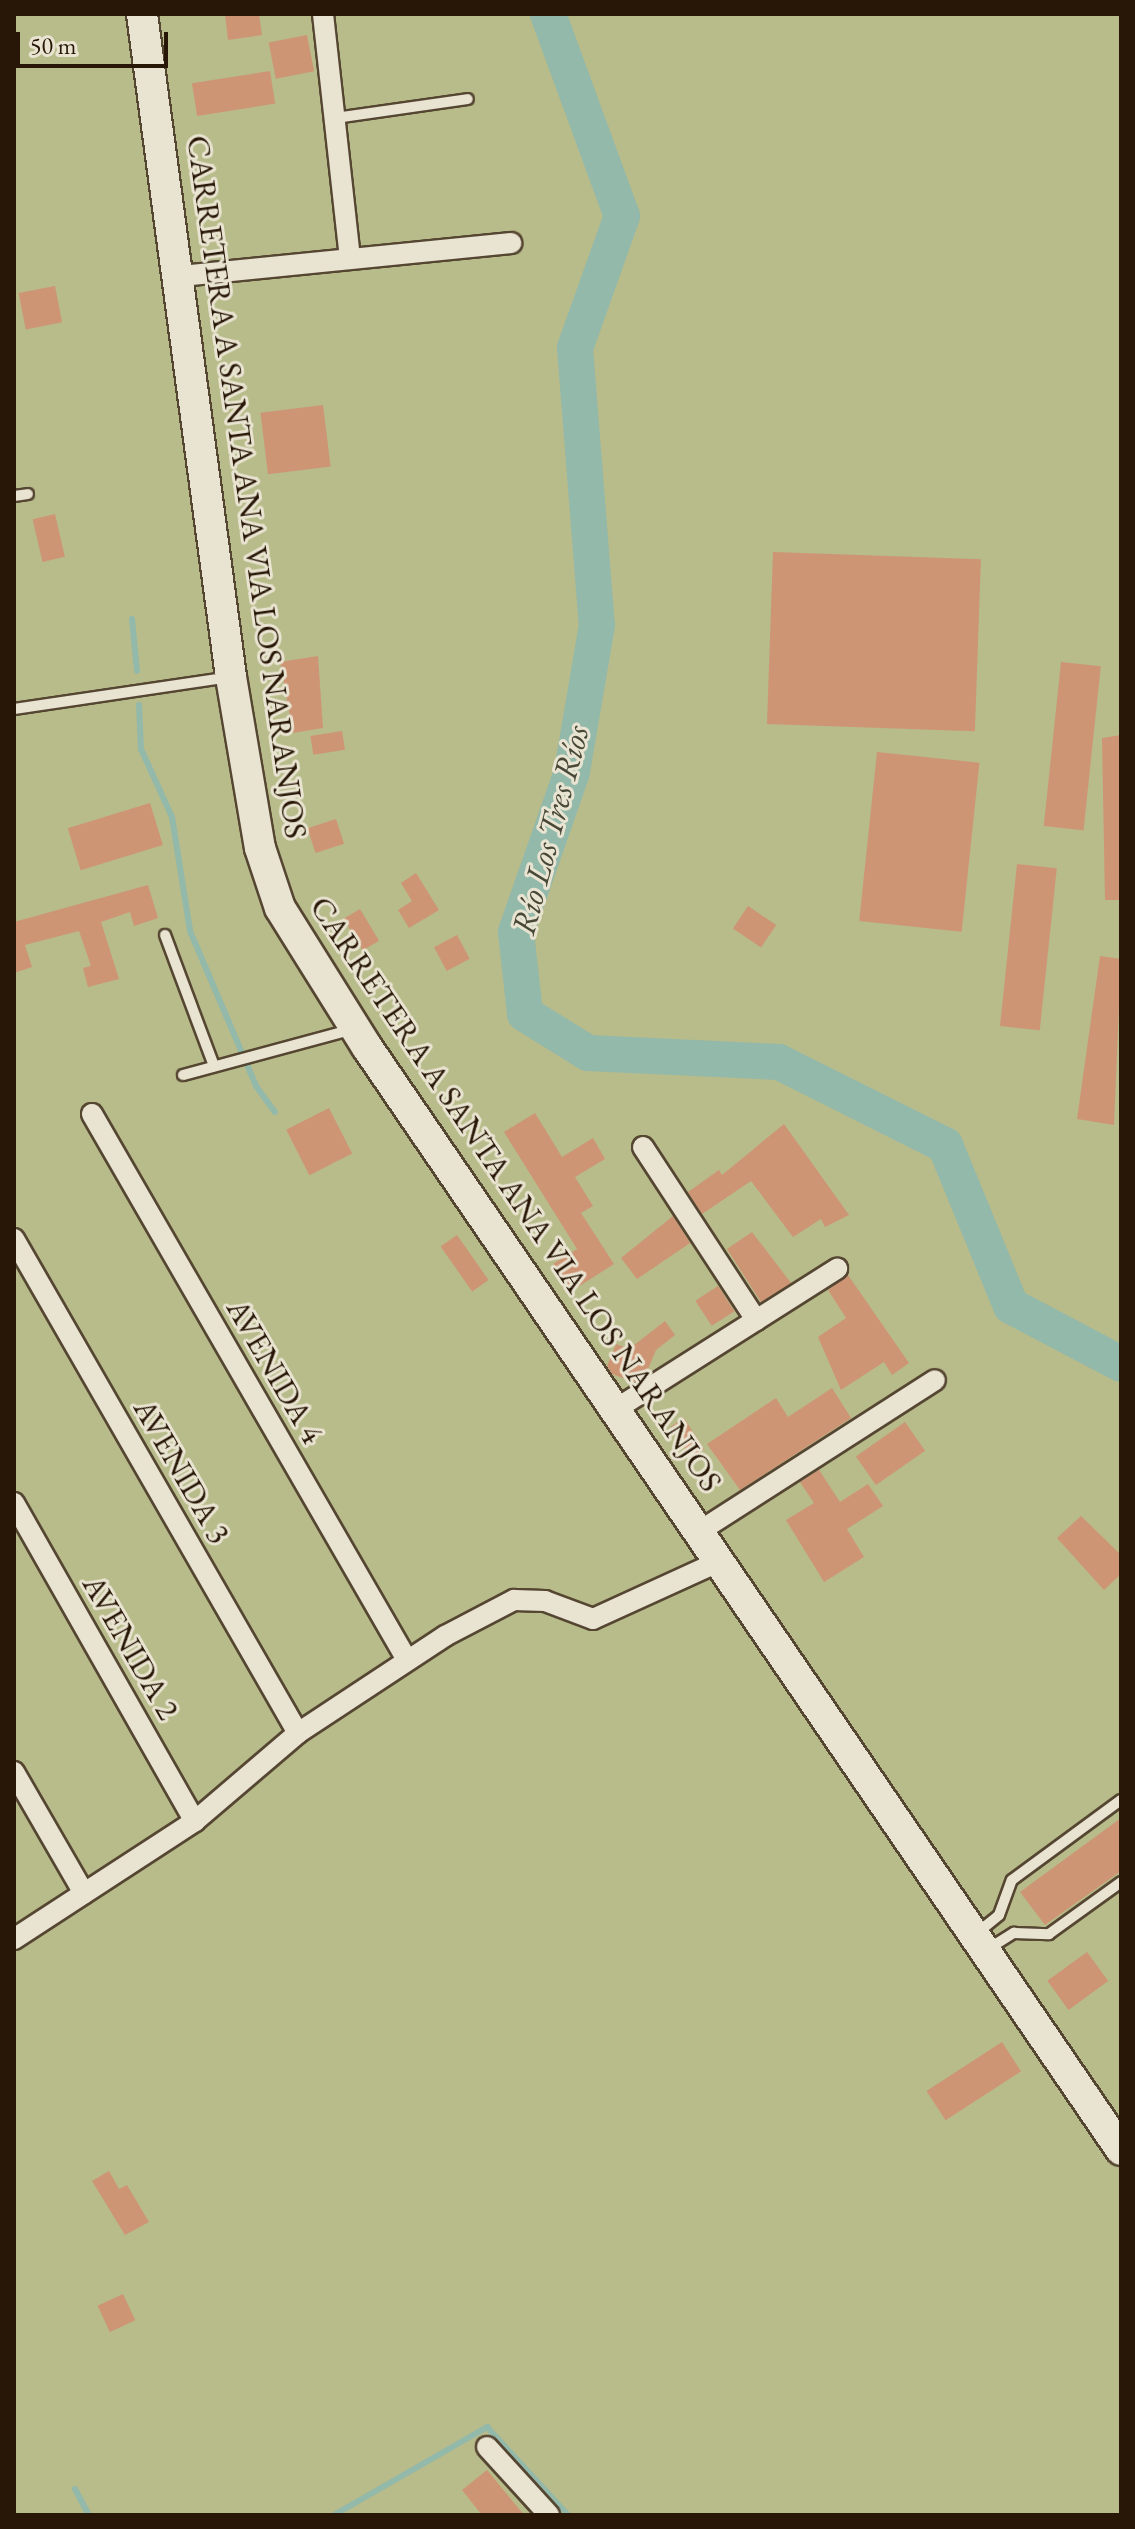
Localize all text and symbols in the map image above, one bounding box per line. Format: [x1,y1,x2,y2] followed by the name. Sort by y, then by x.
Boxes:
[20,16,172,66] scale bar
[30,30,77,61] text: 50 m
[179,133,315,841] street label: CARRETERA A SANTA ANA VIA LOS NARANJOS
[502,721,598,939] water label: Río Los Tres Ríos
[302,889,730,1499] street label: CARRETERA A SANTA ANA VIA LOS NARANJOS
[218,1292,332,1450] street label: AVENIDA 4
[125,1392,239,1550] street label: AVENIDA 3
[74,1568,188,1726] street label: AVENIDA 2

